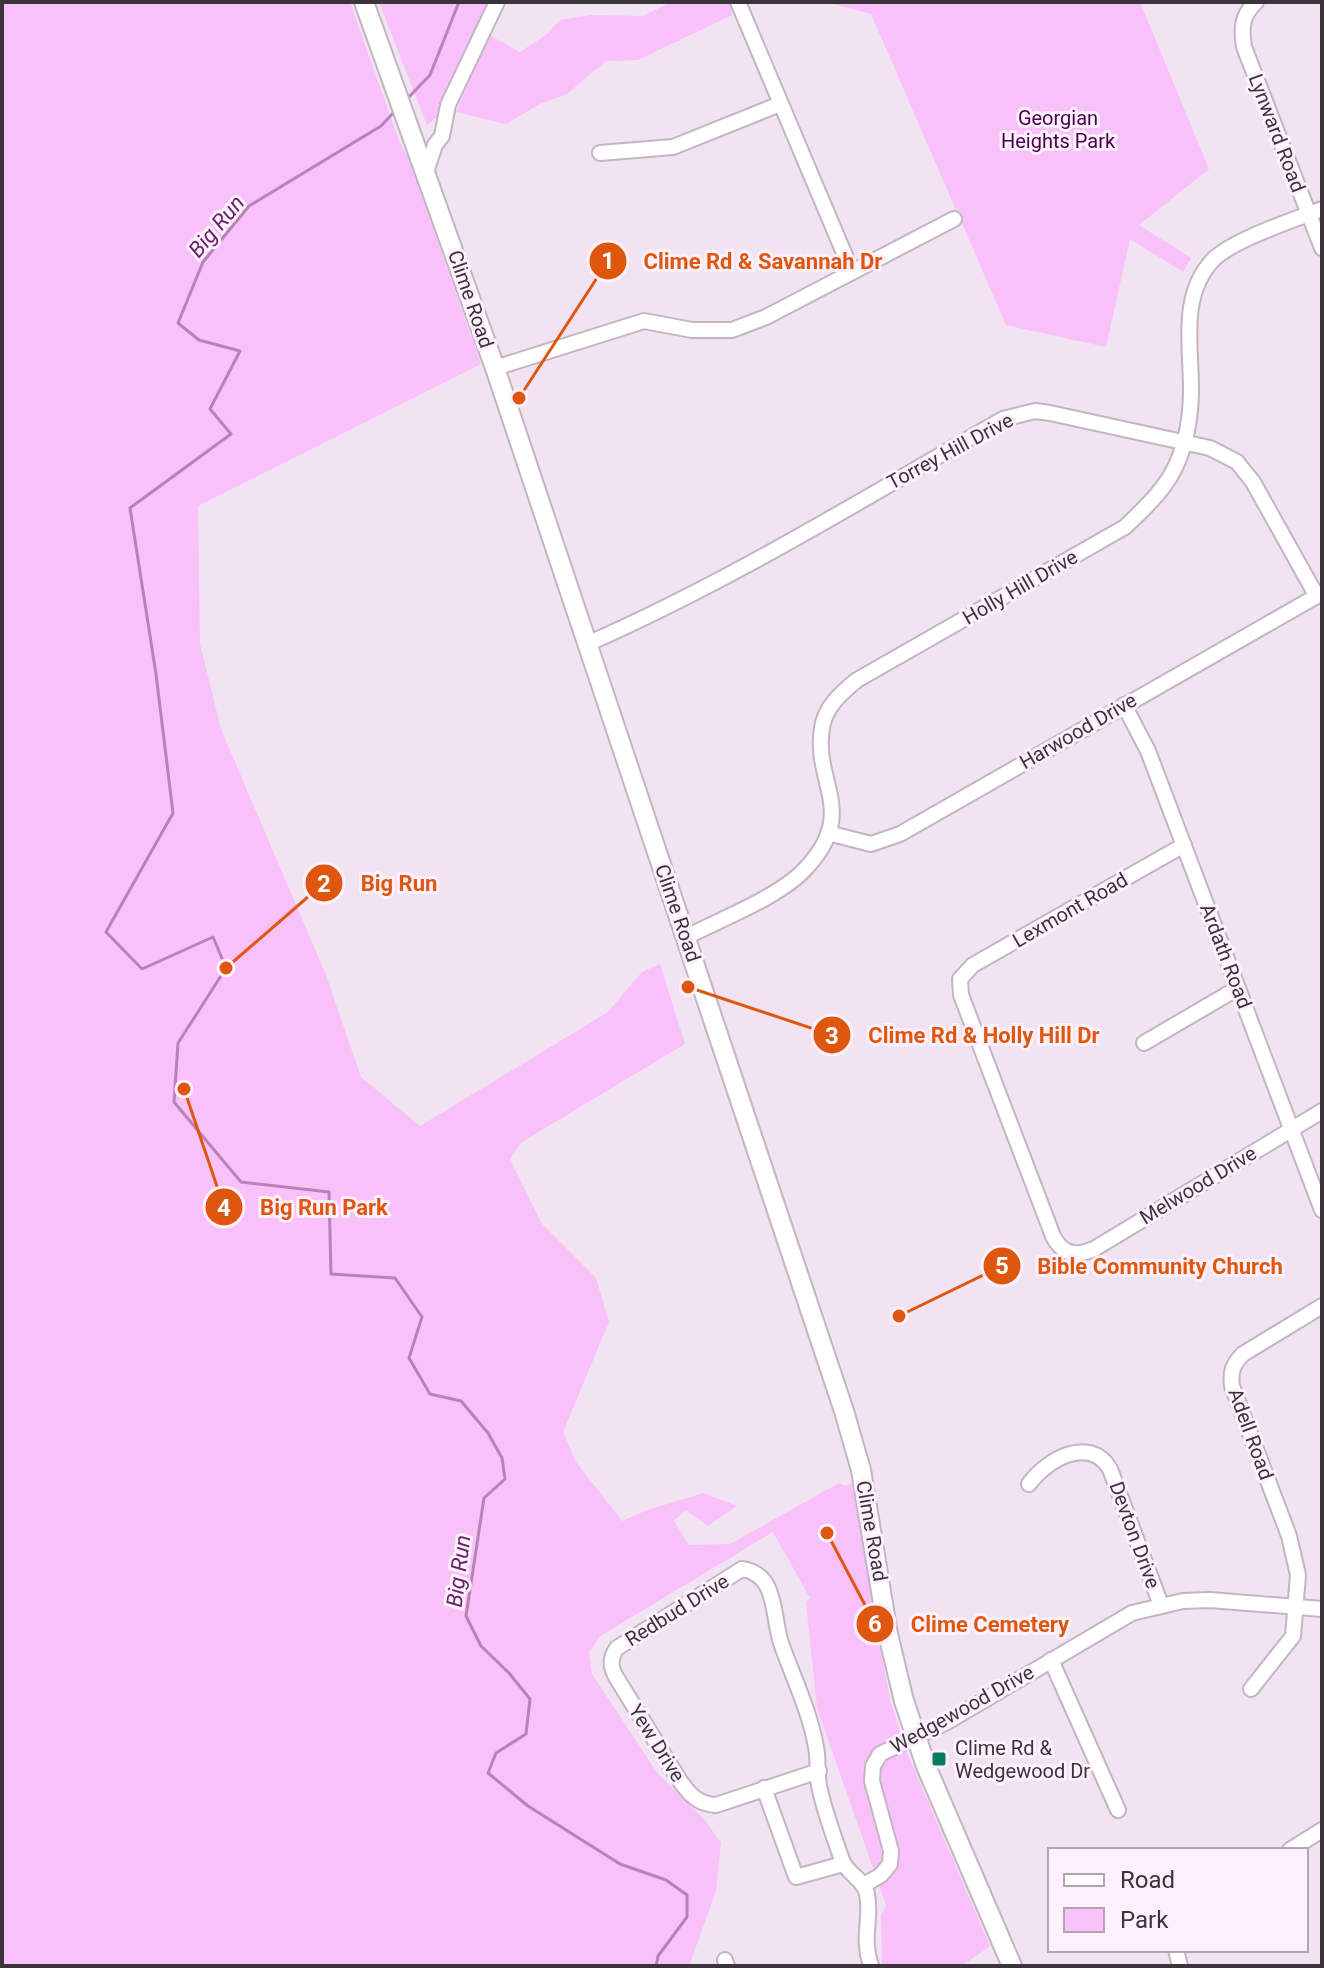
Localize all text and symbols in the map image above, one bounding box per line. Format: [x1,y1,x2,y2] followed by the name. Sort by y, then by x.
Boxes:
[1243,71,1311,195] street label: Lynward Road
[1001,106,1116,153] park label: Georgian Heights Park
[183,190,249,262] water label: Big Run
[588,238,899,284] callout: Clime Rd & Savannah Dr
[443,247,499,351] street label: Clime Road
[601,247,615,275] text: 1
[644,249,882,274] text: Clime Rd & Savannah Dr
[883,408,1017,494] street label: Torrey Hill Drive
[958,544,1082,630] street label: Holly Hill Drive
[1015,688,1141,774] street label: Harwood Drive
[304,860,453,906] callout: Big Run
[650,861,706,965] street label: Clime Road
[1008,867,1132,953] street label: Lexmont Road
[317,870,331,898] text: 2
[361,871,437,896] text: Big Run
[1195,900,1257,1012] street label: Ardath Road
[812,1012,1115,1058] callout: Clime Rd & Holly Hill Dr
[825,1022,839,1050] text: 3
[868,1023,1100,1048] text: Clime Rd & Holly Hill Dr
[1135,1141,1261,1229] street label: Melwood Drive
[204,1184,404,1230] callout: Big Run Park
[217,1194,231,1222] text: 4
[260,1195,388,1220] text: Big Run Park
[982,1243,1299,1289] callout: Bible Community Church
[995,1252,1009,1280] text: 5
[1037,1254,1283,1279] text: Bible Community Church
[1223,1385,1279,1483] street label: Adell Road
[1105,1478,1165,1592] street label: Devton Drive
[851,1479,893,1583] street label: Clime Road
[442,1534,475,1609] water label: Big Run
[621,1569,733,1651] street label: Redbud Drive
[855,1601,1085,1647] callout: Clime Cemetery
[868,1610,882,1638] text: 6
[911,1612,1070,1637] text: Clime Cemetery
[886,1660,1038,1758] street label: Wedgewood Drive
[624,1700,690,1786] street label: Yew Drive
[955,1736,1090,1783] place label: Clime Rd & Wedgewood Dr
[930,1750,948,1768] marker: Clime Rd & Wedgewood Dr
[1048,1848,1308,1952] legend
[1120,1866,1175,1894] text: Road
[1120,1906,1169,1934] text: Park

